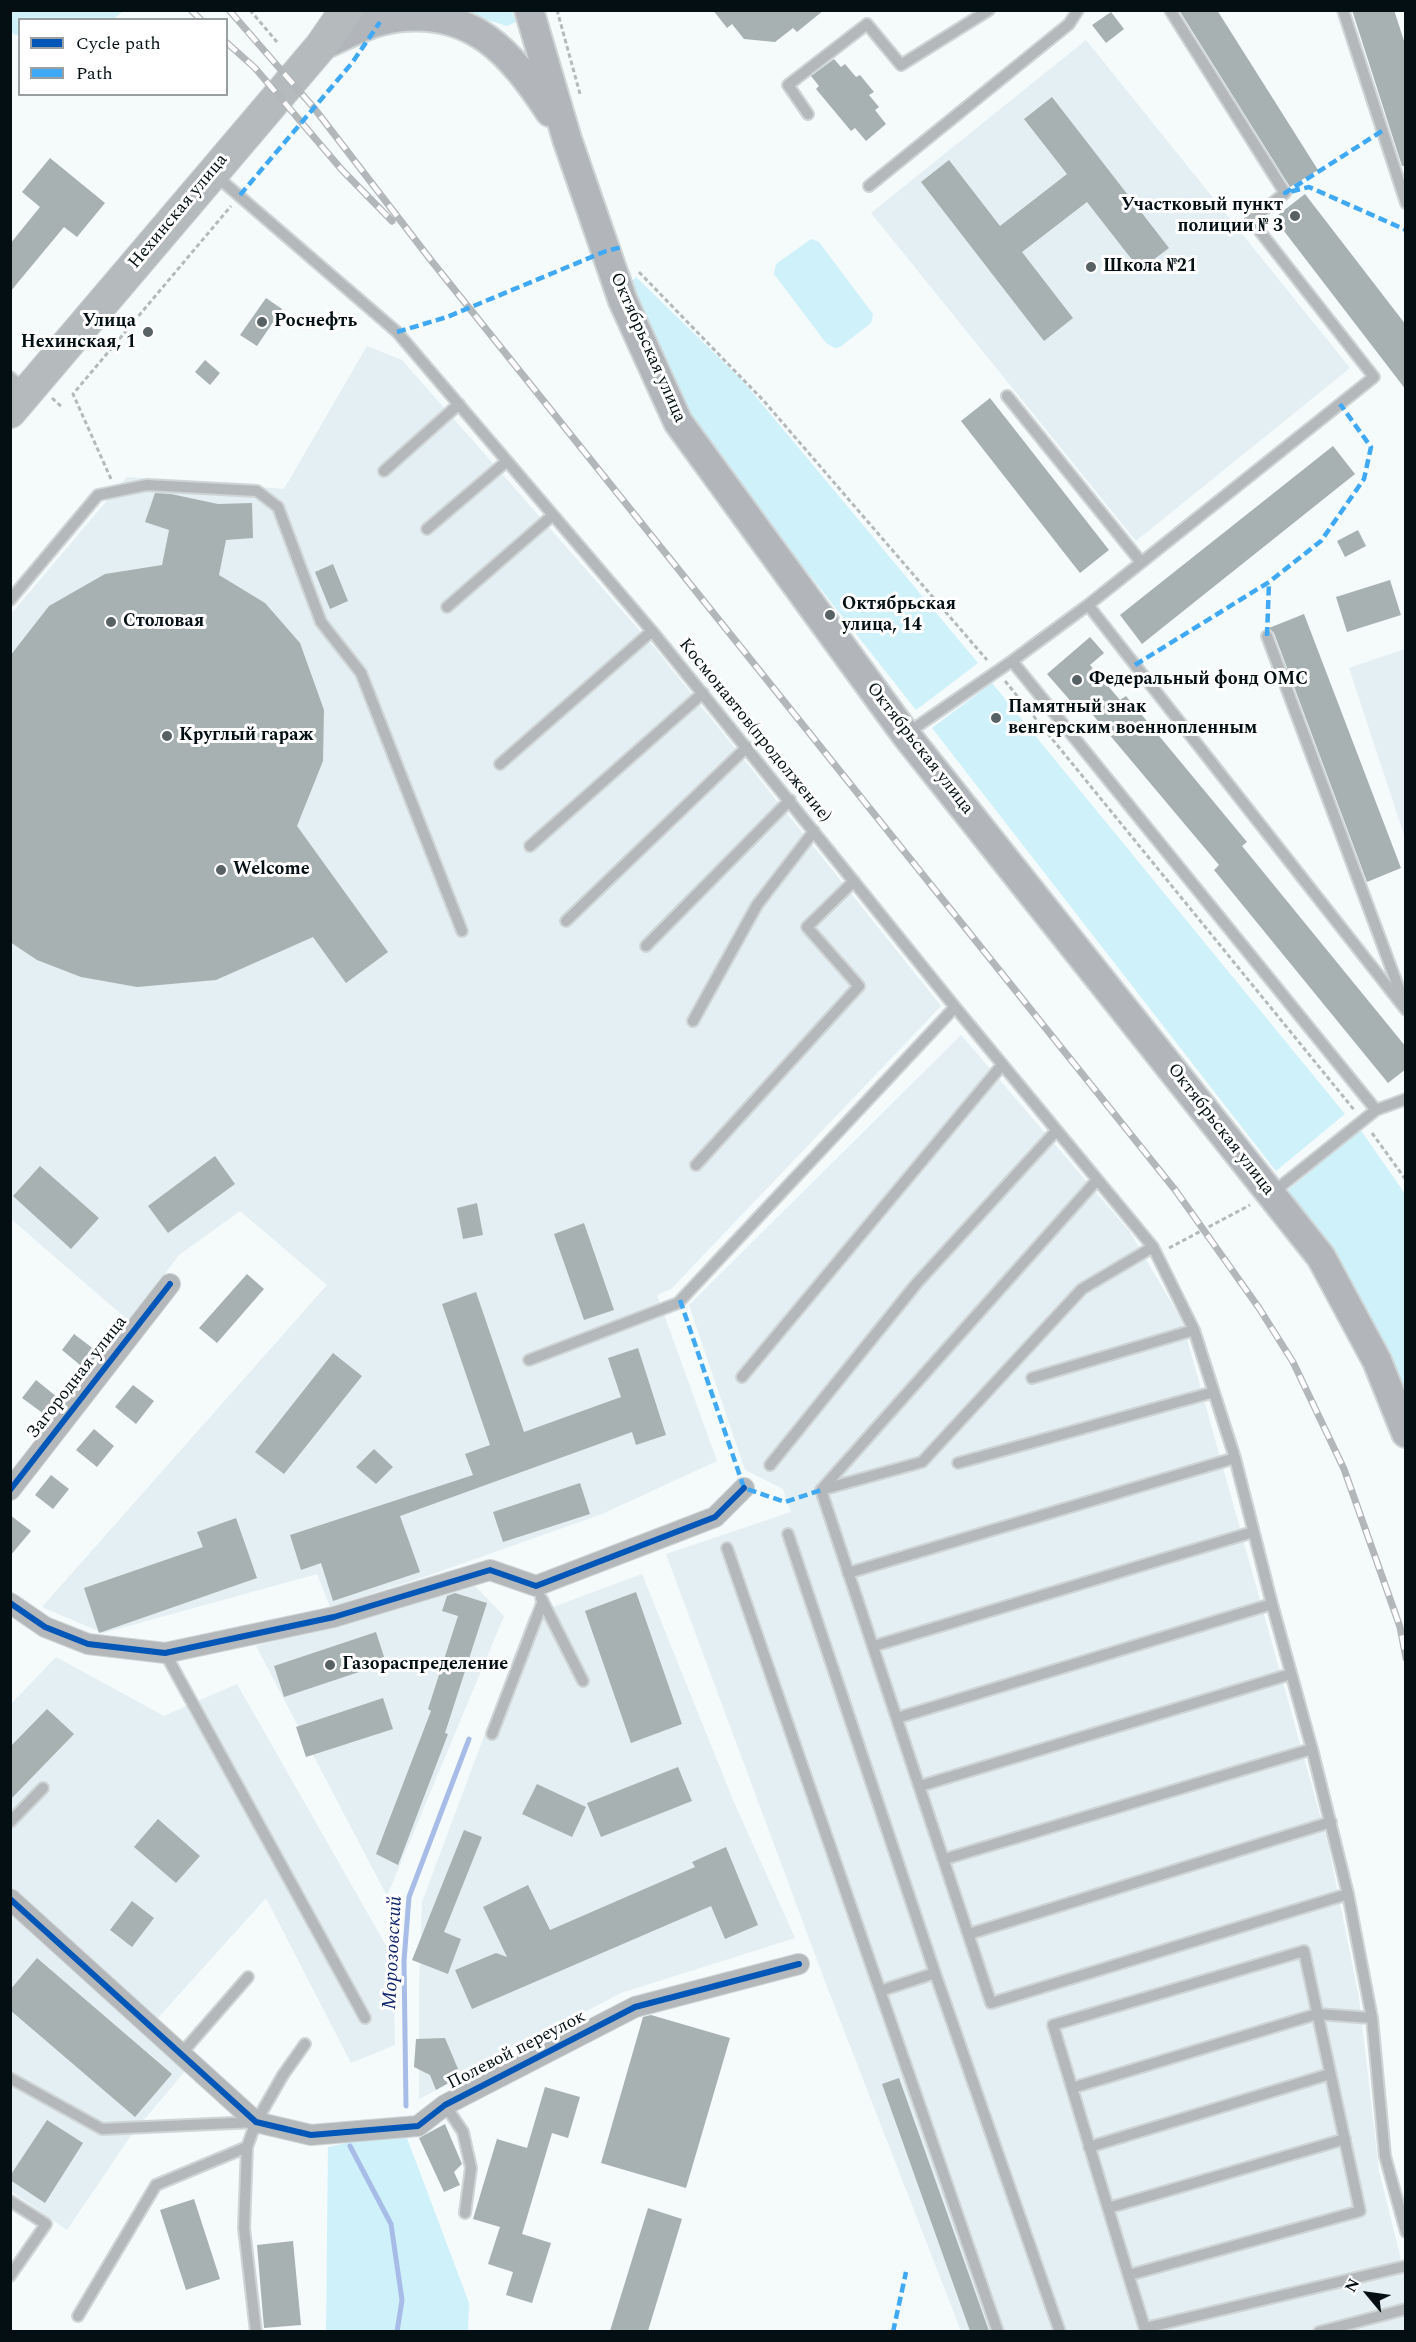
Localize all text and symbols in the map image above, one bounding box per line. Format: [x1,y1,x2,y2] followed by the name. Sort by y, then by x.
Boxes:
[18,18,228,96] legend
[76,30,161,57] text: Cycle path
[76,60,113,87] text: Path
[125,150,233,274] street label: Нехинская улица
[1121,195,1283,238] place label: Участковый пункт полиции № 3
[1288,209,1302,223] marker: Участковый пункт полиции № 3
[1103,256,1197,278] place label: Школа №21
[1084,260,1098,274] marker: Школа №21
[604,270,690,426] street label: Октябрьская улица
[21,311,136,354] place label: Улица Нехинская, 1
[274,311,357,333] place label: Роснефть
[255,315,269,329] marker: Роснефть
[141,325,155,339] marker: Улица Нехинская, 1
[842,594,956,636] place label: Октябрьская улица, 14
[823,608,837,622] marker: Октябрьская улица, 14
[123,611,204,633] place label: Столовая
[104,615,118,629] marker: Столовая
[673,635,835,827] street label: Космонавтов(продолжение)
[1089,669,1308,691] place label: Федеральный фонд ОМС
[1070,673,1084,687] marker: Федеральный фонд ОМС
[861,679,977,819] street label: Октябрьская улица
[1008,697,1257,740] place label: Памятный знак венгерским военнопленным
[989,711,1003,725] marker: Памятный знак венгерским военнопленным
[179,725,313,747] place label: Круглый гараж
[160,729,174,743] marker: Круглый гараж
[233,859,310,881] place label: Welcome
[214,863,228,877] marker: Welcome
[1162,1060,1278,1200] street label: Октябрьская улица
[23,1312,133,1444] street label: Загородная улица
[342,1654,508,1676] place label: Газораспределение
[323,1658,337,1672] marker: Газораспределение
[379,1896,409,2010] water label: Морозовский
[444,2007,590,2095] street label: Полевой переулок
[1338,2264,1398,2324] north arrow
[1339,2274,1366,2297] text: N

